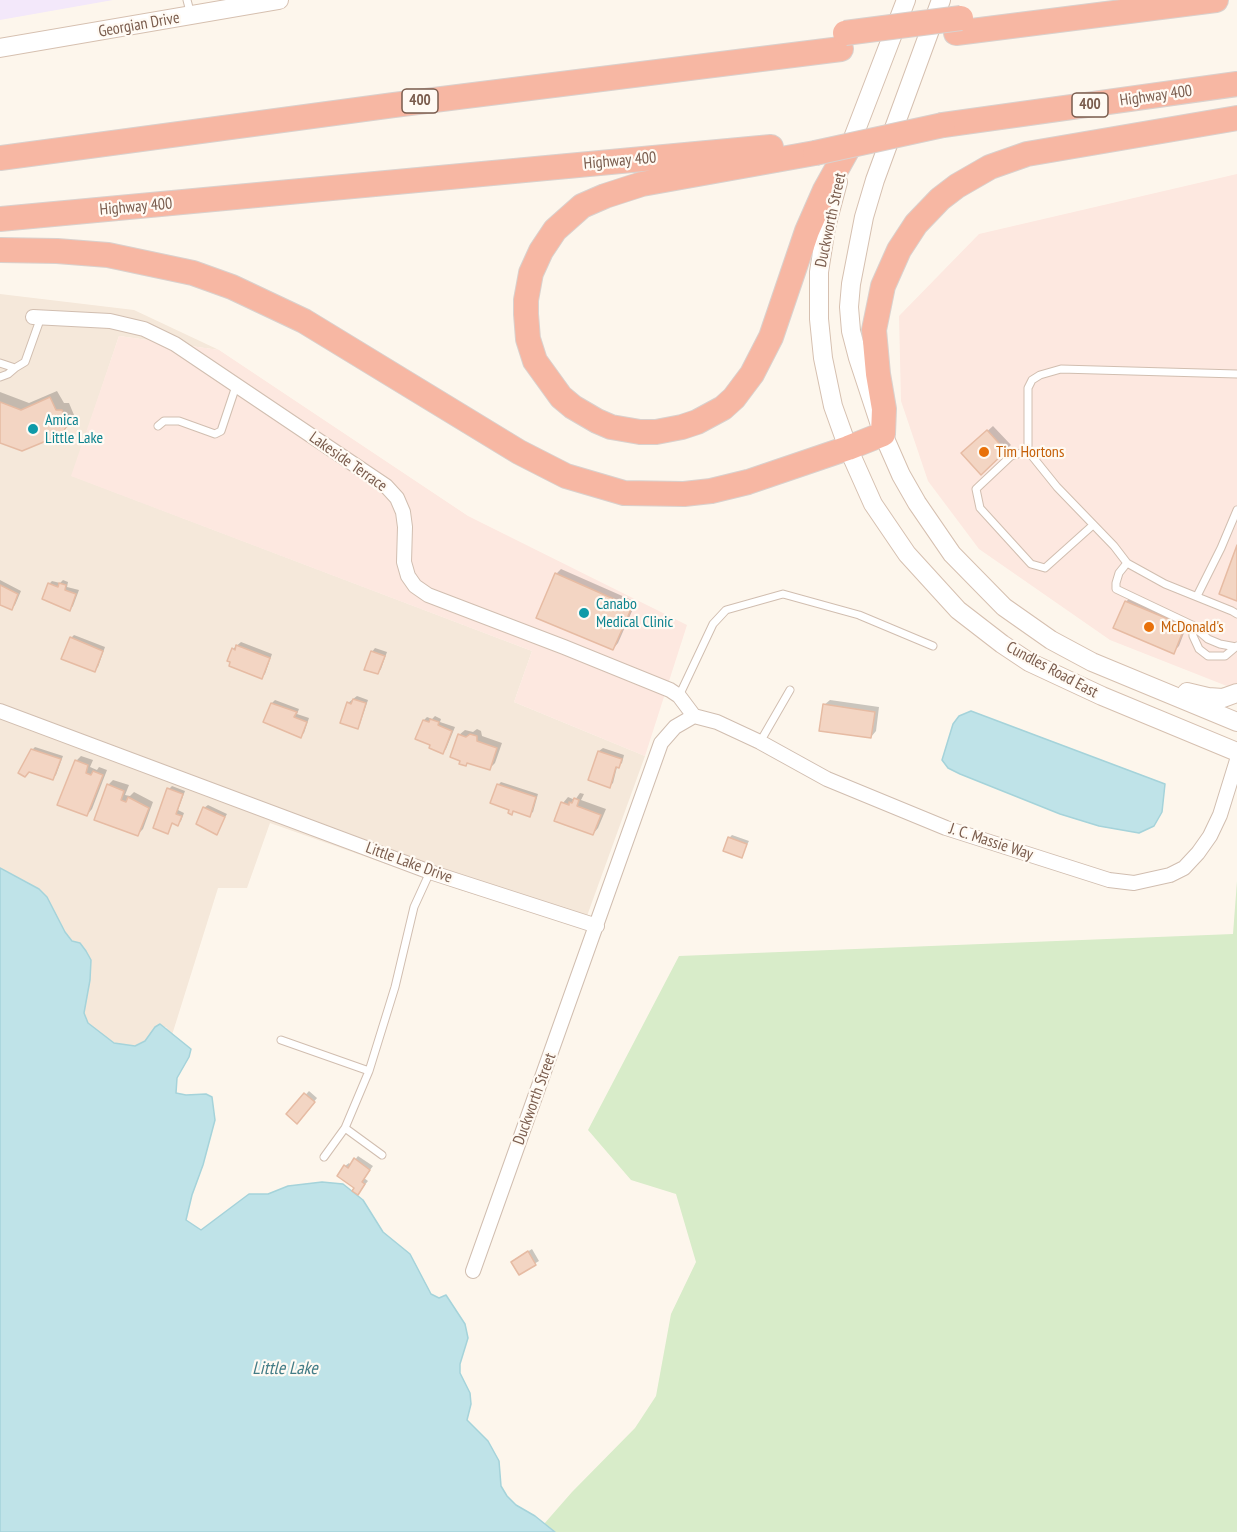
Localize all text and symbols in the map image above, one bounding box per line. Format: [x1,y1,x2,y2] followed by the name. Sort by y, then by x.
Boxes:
[97,8,181,42] street label: Georgian Drive
[1119,81,1193,111] street label: Highway 400
[402,89,438,113] road number: 400
[1072,93,1108,117] road number: 400
[583,148,657,174] street label: Highway 400
[812,171,850,269] street label: Duckworth Street
[99,194,173,220] street label: Highway 400
[45,410,103,448] place label: Amica Little Lake
[26,422,40,436] marker: Amica Little Lake
[305,428,391,496] street label: Lakeside Terrace
[996,442,1064,462] place label: Tim Hortons
[977,445,991,459] marker: Tim Hortons
[596,594,673,632] place label: Canabo Medical Clinic
[577,606,591,620] marker: Canabo Medical Clinic
[1161,617,1224,637] place label: McDonald's
[1142,620,1156,634] marker: McDonald's
[1003,638,1101,702] street label: Cundles Road East
[947,819,1035,865] street label: J. C. Massie Way
[363,838,455,888] street label: Little Lake Drive
[510,1051,560,1147] street label: Duckworth Street
[252,1358,318,1380] water label: Little Lake

